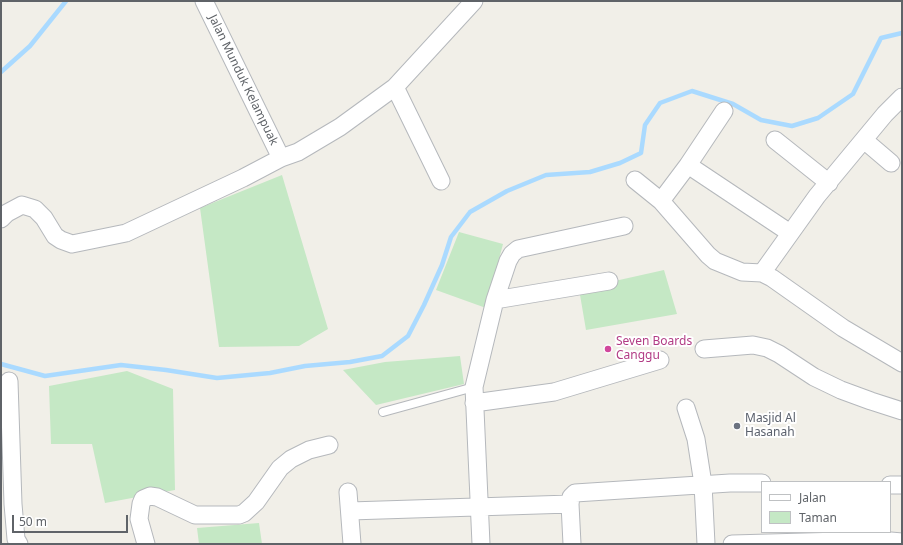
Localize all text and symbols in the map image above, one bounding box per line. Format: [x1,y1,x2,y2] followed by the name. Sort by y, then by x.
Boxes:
[205,12,281,148] street label: Jalan Munduk Kelampuak
[616,335,692,363] place label: Seven Boards Canggu
[603,344,613,354] marker: Seven Boards Canggu
[745,412,796,440] place label: Masjid Al Hasanah
[732,421,742,431] marker: Masjid Al Hasanah
[761,481,891,533] legend
[799,489,826,506] text: Jalan
[14,507,130,533] scale bar
[799,509,837,526] text: Taman
[19,513,47,530] text: 50 m

